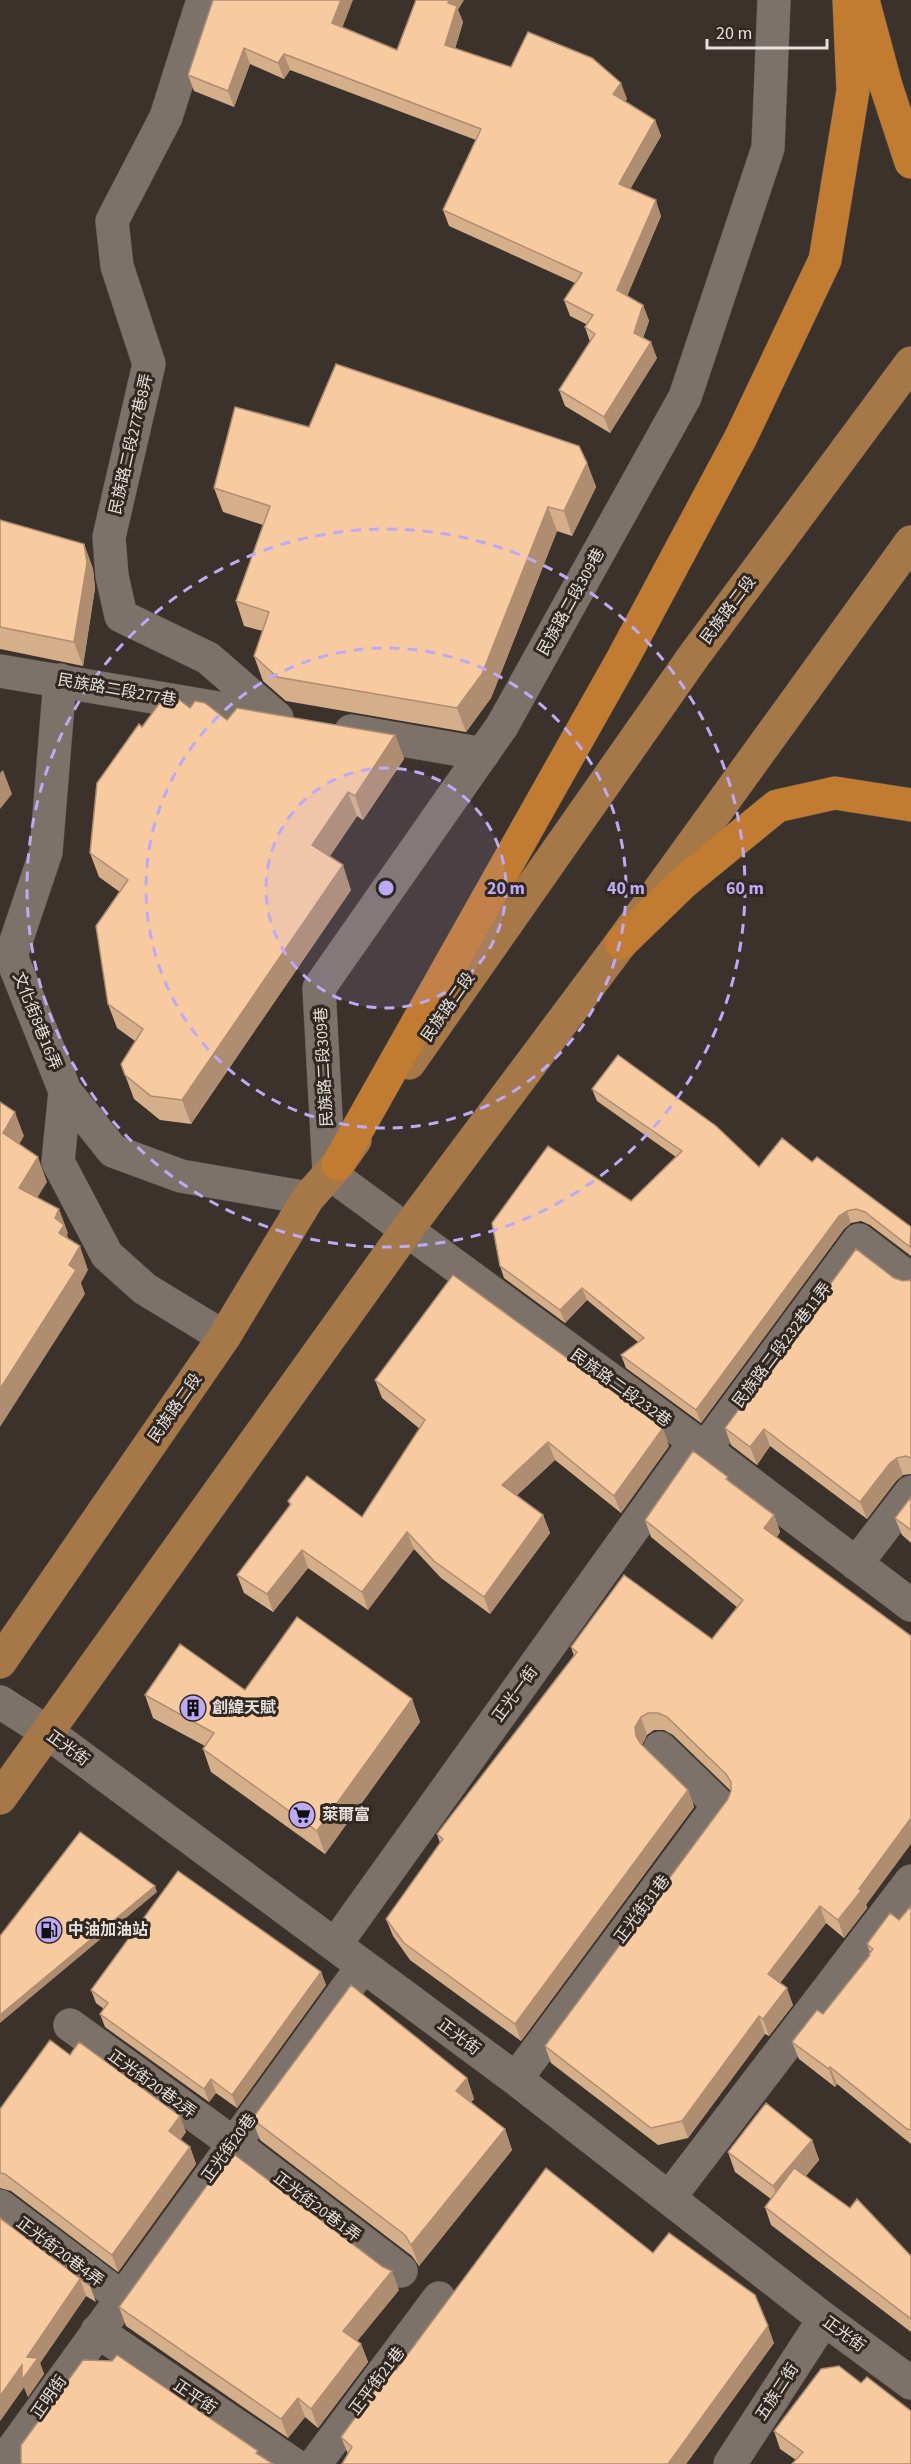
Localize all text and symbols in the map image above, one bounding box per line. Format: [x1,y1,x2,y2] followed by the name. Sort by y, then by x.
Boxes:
[707,12,827,50] scale bar
[716,21,752,46] text: 20 m
[104,371,158,517] street label: 民族路二段277巷8弄
[532,544,610,660] street label: 民族路二段309巷
[695,571,761,649] street label: 民族路二段
[56,669,178,711] street label: 民族路二段277巷
[487,876,525,901] text: 20 m
[607,876,645,901] text: 40 m
[726,876,764,901] text: 60 m
[376,878,396,898] centre of rings
[416,968,480,1046] street label: 民族路二段
[7,969,67,1073] street label: 文化街8巷16弄
[310,1007,338,1127] street label: 民族路二段309巷
[728,1278,836,1412] street label: 民族路二段232巷11弄
[566,1344,676,1432] street label: 民族路二段232巷
[143,1369,207,1447] street label: 民族路二段
[487,1662,543,1726] street label: 正光一街
[178,1693,208,1723] building icon: 創緯天賦
[212,1697,276,1719] place label: 創緯天賦
[42,1725,94,1771] street label: 正光街
[287,1800,317,1830] supermarket icon: 萊爾富
[322,1804,370,1826] place label: 萊爾富
[609,1870,675,1948] street label: 正光街31巷
[34,1915,64,1945] fuel station icon: 中油加油站
[68,1919,148,1941] place label: 中油加油站
[433,2014,485,2060] street label: 正光街
[104,2045,200,2123] street label: 正光街20巷2弄
[197,2109,261,2187] street label: 正光街20巷
[269,2167,365,2247] street label: 正光街20巷1弄
[12,2212,108,2292] street label: 正光街20巷4弄
[818,2311,870,2357] street label: 正光街
[344,2342,410,2420] street label: 正平街21巷
[750,2359,804,2425] street label: 五族二街
[26,2371,72,2423] street label: 正明街
[169,2374,221,2420] street label: 正平街

